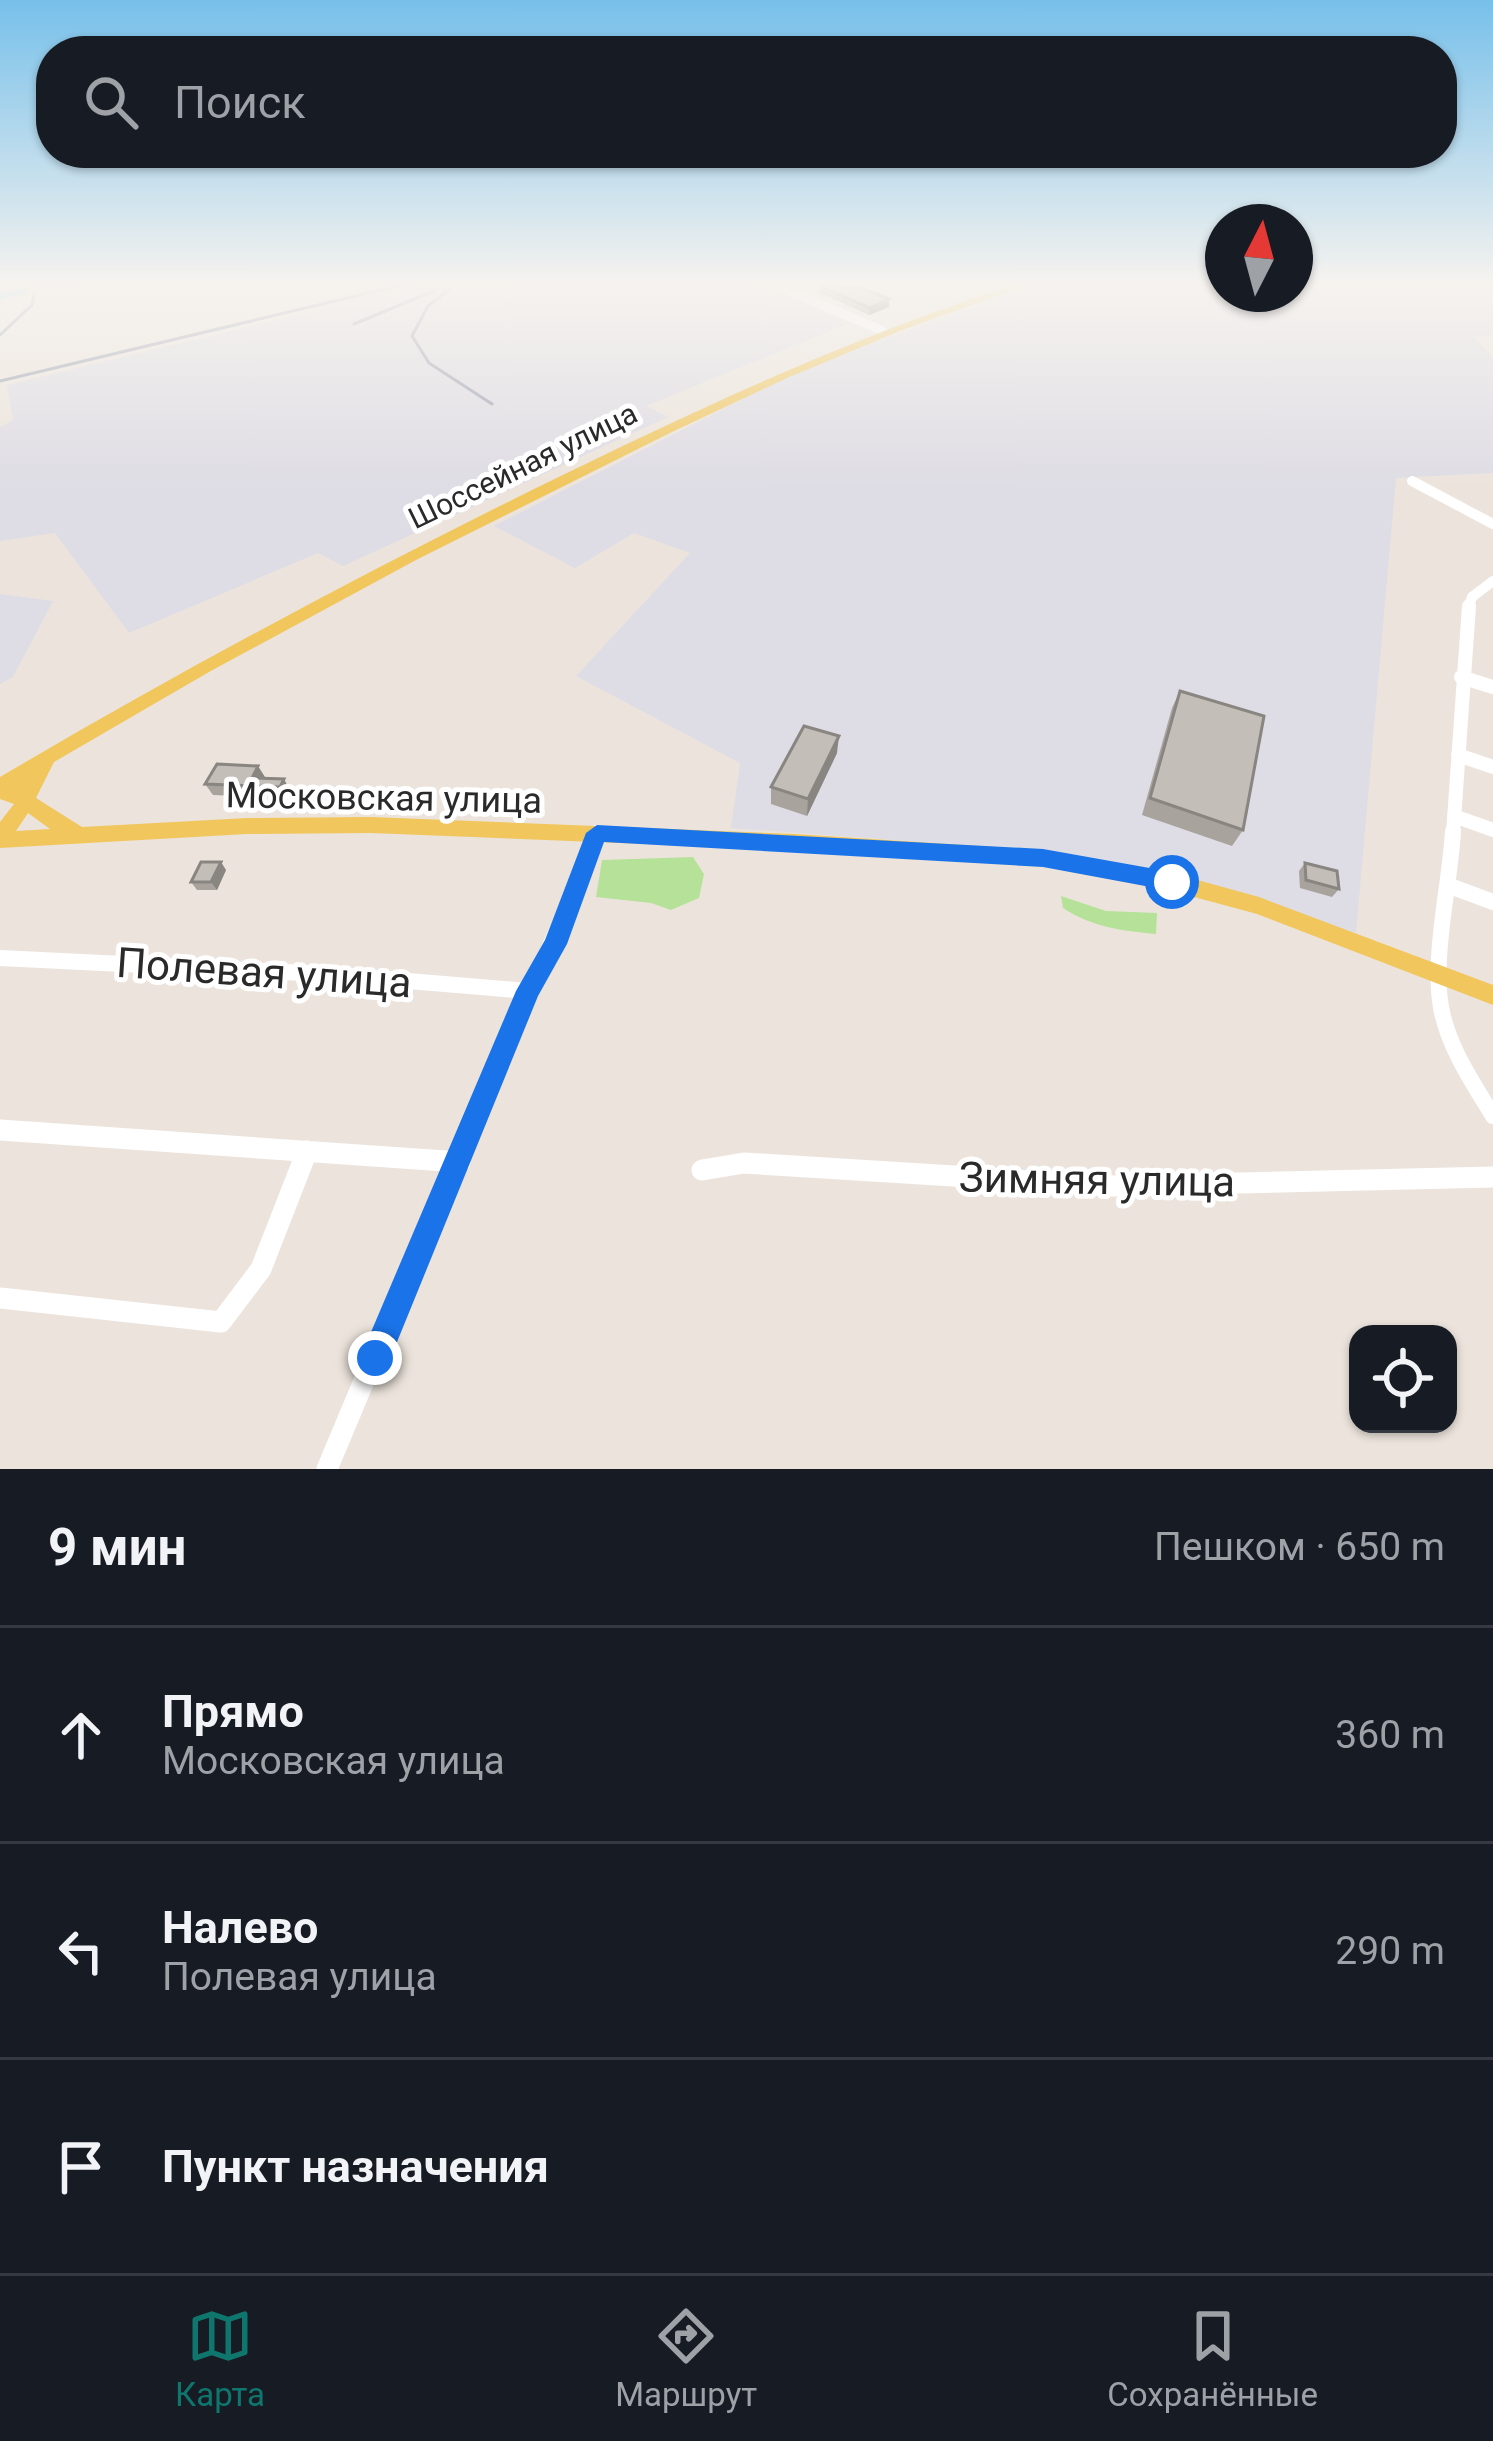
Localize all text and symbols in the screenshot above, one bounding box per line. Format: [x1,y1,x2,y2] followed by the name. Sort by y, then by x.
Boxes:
[36,36,1457,168] search box
[78,69,144,135] icon: search
[174,76,306,129] text: Поиск
[1205,204,1313,312] north arrow
[403,395,643,536] street label: Шоссейная улица
[225,774,543,822] street label: Московская улица
[1145,855,1199,909] route start
[115,938,413,1007] street label: Полевая улица
[958,1153,1236,1206] street label: Зимняя улица
[1349,1325,1457,1433] map controls
[1349,1325,1457,1433] button: locate
[348,1331,402,1385] route end
[48,1518,186,1577] text: 9 мин
[1154,1524,1445,1570] text: Пешком · 650 m
[162,1685,304,1738] text: Прямо
[48,1702,114,1768] icon: ahead
[1335,1712,1445,1758] text: 360 m
[162,1738,505,1784] text: Московская улица
[162,1901,319,1954] text: Налево
[48,1918,114,1984] icon: left
[1335,1928,1445,1974] text: 290 m
[162,1954,437,2000] text: Полевая улица
[48,2134,114,2200] icon: arrive
[162,2140,549,2193] text: Пункт назначения
[175,2303,265,2414] tab: Карта
[615,2303,757,2414] tab: Маршрут
[1107,2303,1318,2414] tab: Сохранённые

